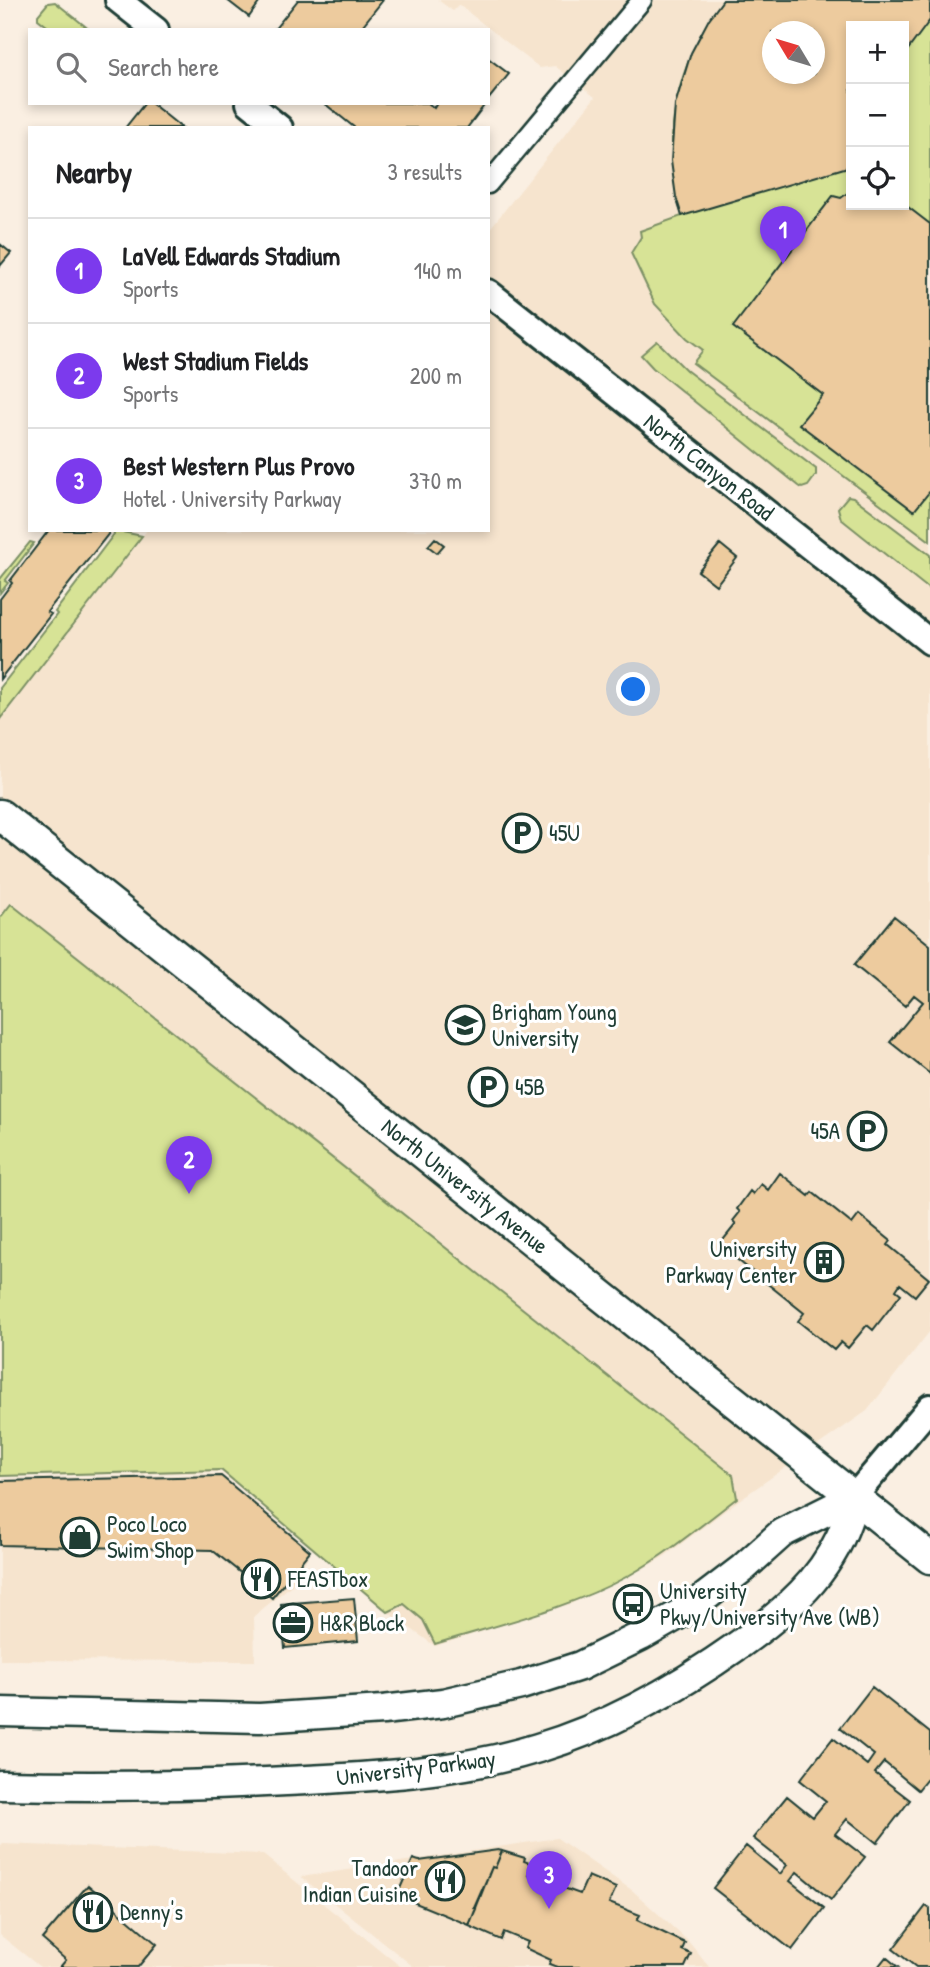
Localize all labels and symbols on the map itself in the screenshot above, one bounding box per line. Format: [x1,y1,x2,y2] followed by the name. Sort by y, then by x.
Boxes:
[762,21,825,84] north arrow
[760,206,806,264] pin: 1
[638,406,781,527] street label: North Canyon Road
[616,672,650,706] your location
[501,812,543,854] parking icon: 45U
[549,817,580,848] place label: 45U
[492,996,617,1053] place label: Brigham Young University
[444,1004,486,1046] school or university icon: Brigham Young University
[467,1066,509,1108] parking icon: 45B
[515,1071,545,1102] place label: 45B
[846,1110,888,1152] parking icon: 45A
[375,1111,555,1261] street label: North University Avenue
[810,1115,840,1146] place label: 45A
[166,1136,212,1194] pin: 2
[666,1233,797,1290] place label: University Parkway Center
[803,1241,845,1283] building icon: University Parkway Center
[107,1508,194,1565] place label: Poco Loco Swim Shop
[59,1516,101,1558] shop icon: Poco Loco Swim Shop
[240,1558,282,1600] restaurant icon: FEASTbox
[287,1563,368,1594] place label: FEASTbox
[660,1575,880,1632] place label: University Pkwy/University Ave (WB)
[612,1583,654,1625] bus stop icon: University Pkwy/University Ave (WB)
[272,1602,314,1644] office icon: H&R Block
[320,1607,405,1638] place label: H&R Block
[335,1742,498,1793] street label: University Parkway
[526,1851,572,1909] pin: 3
[303,1852,418,1909] place label: Tandoor Indian Cuisine
[424,1860,466,1902] restaurant icon: Tandoor Indian Cuisine
[72,1891,114,1933] restaurant icon: Denny's
[120,1896,183,1927] place label: Denny's

